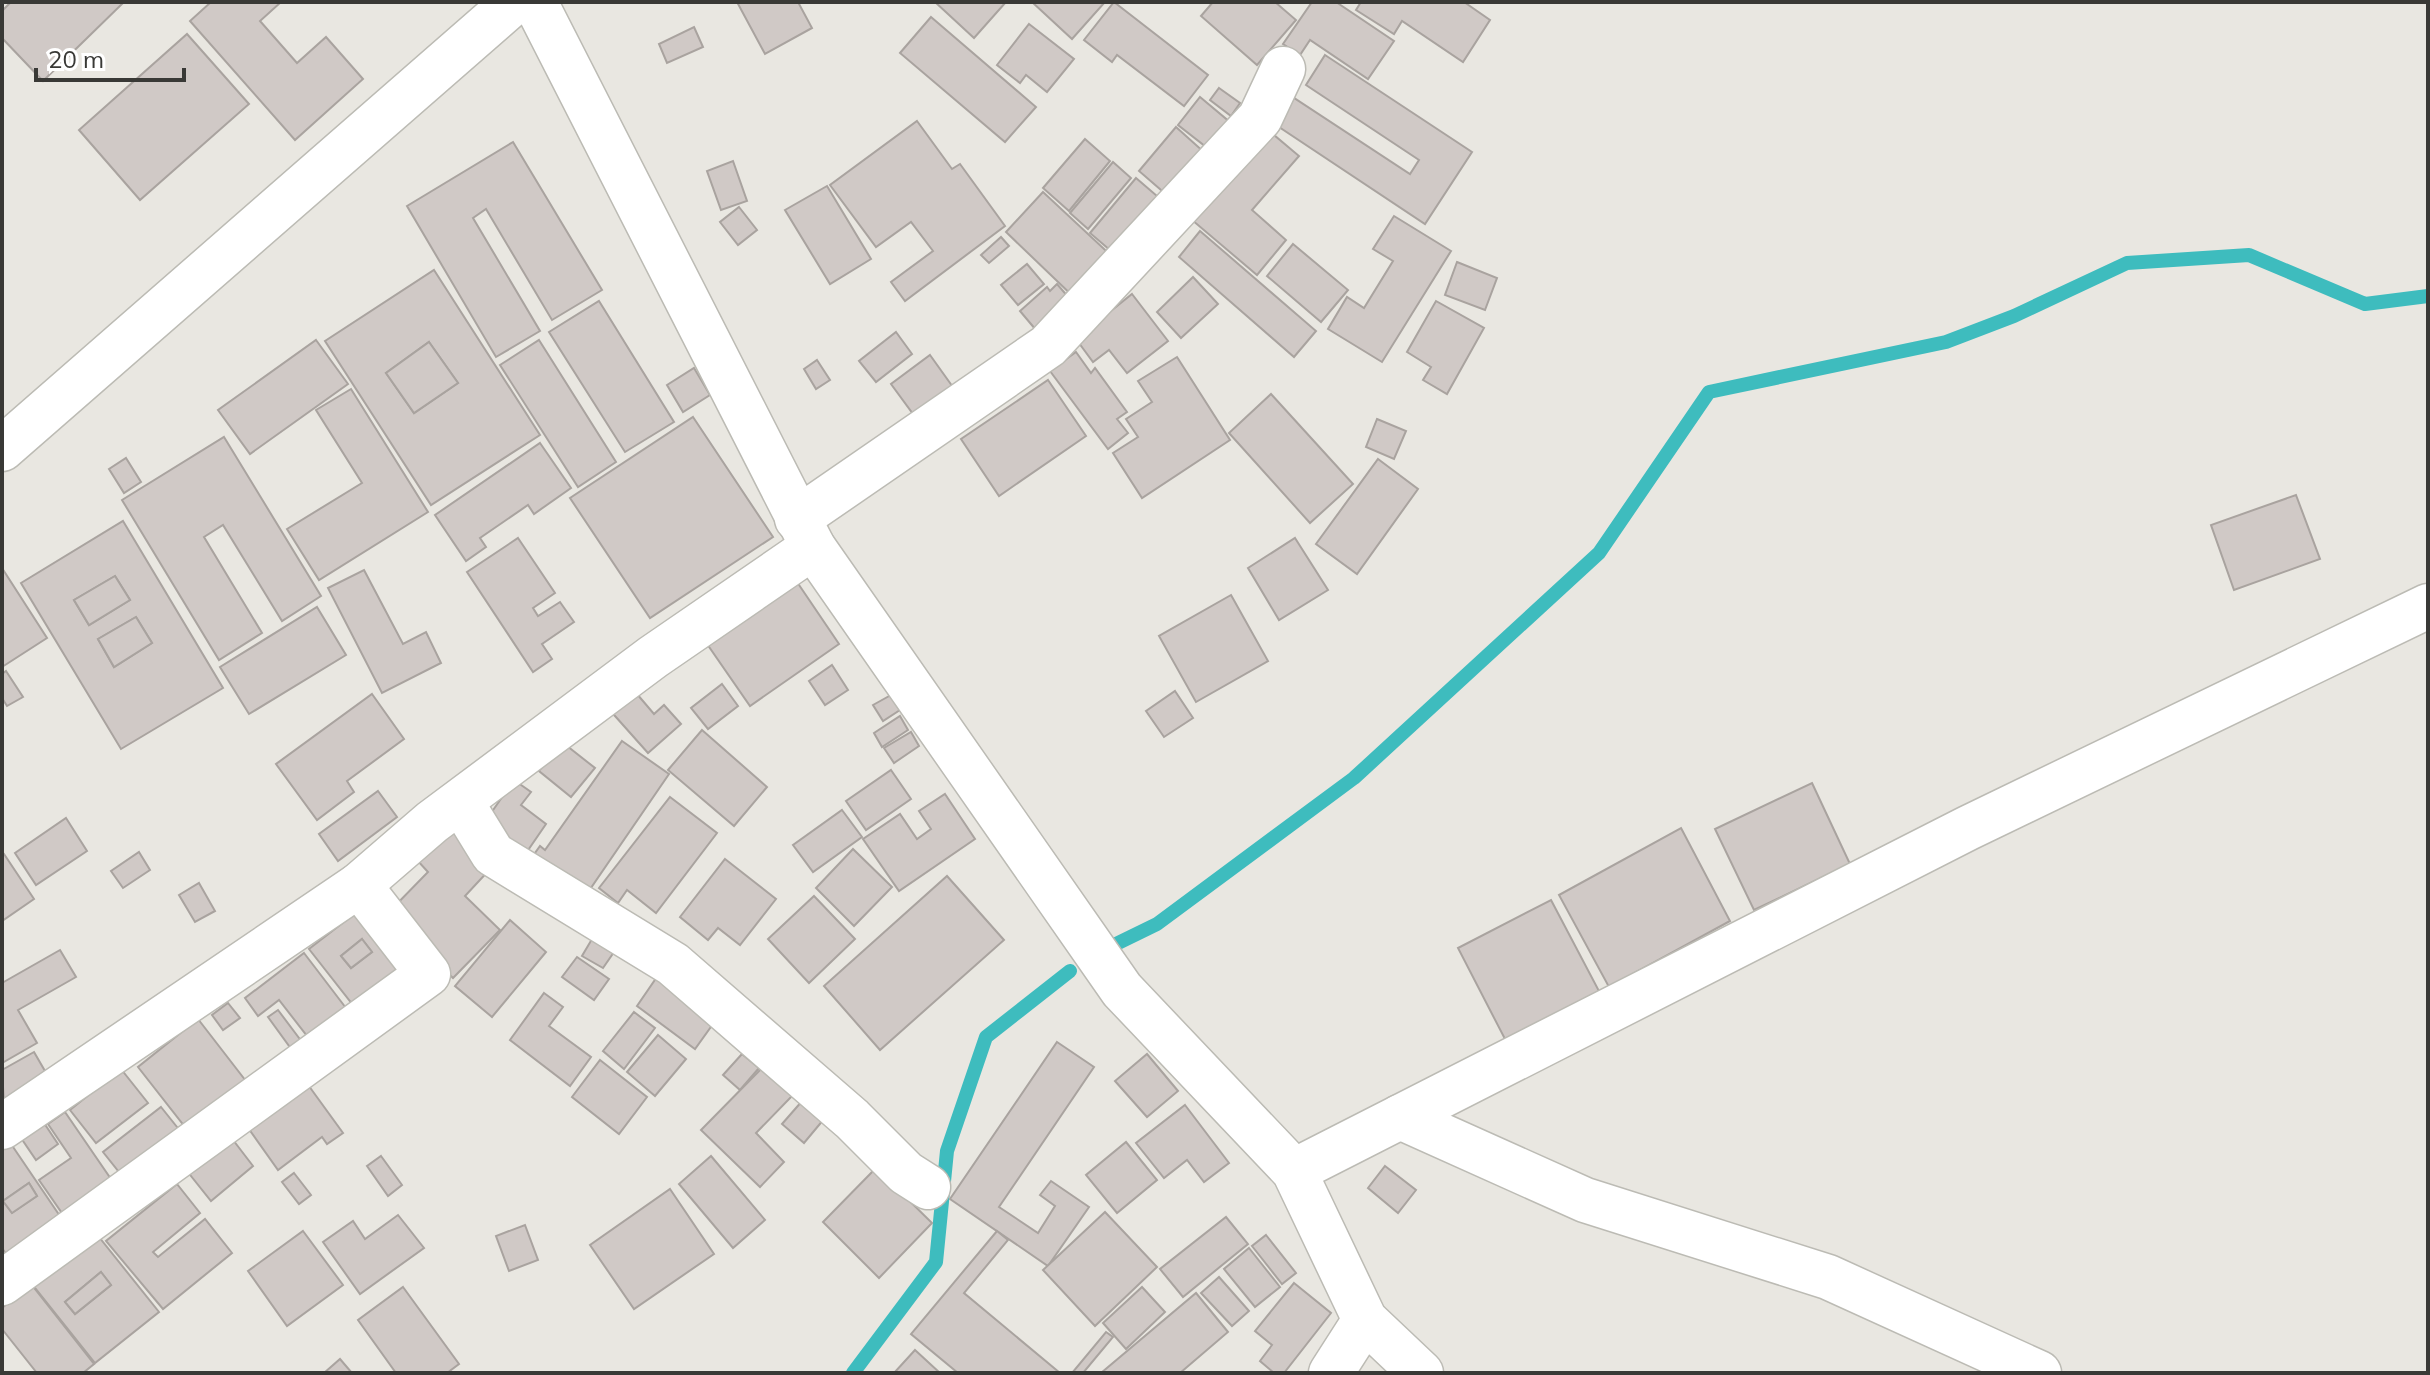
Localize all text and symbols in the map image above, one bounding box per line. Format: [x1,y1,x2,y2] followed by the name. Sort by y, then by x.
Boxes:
[36,32,184,82] scale bar
[48,44,104,74] text: 20 m

